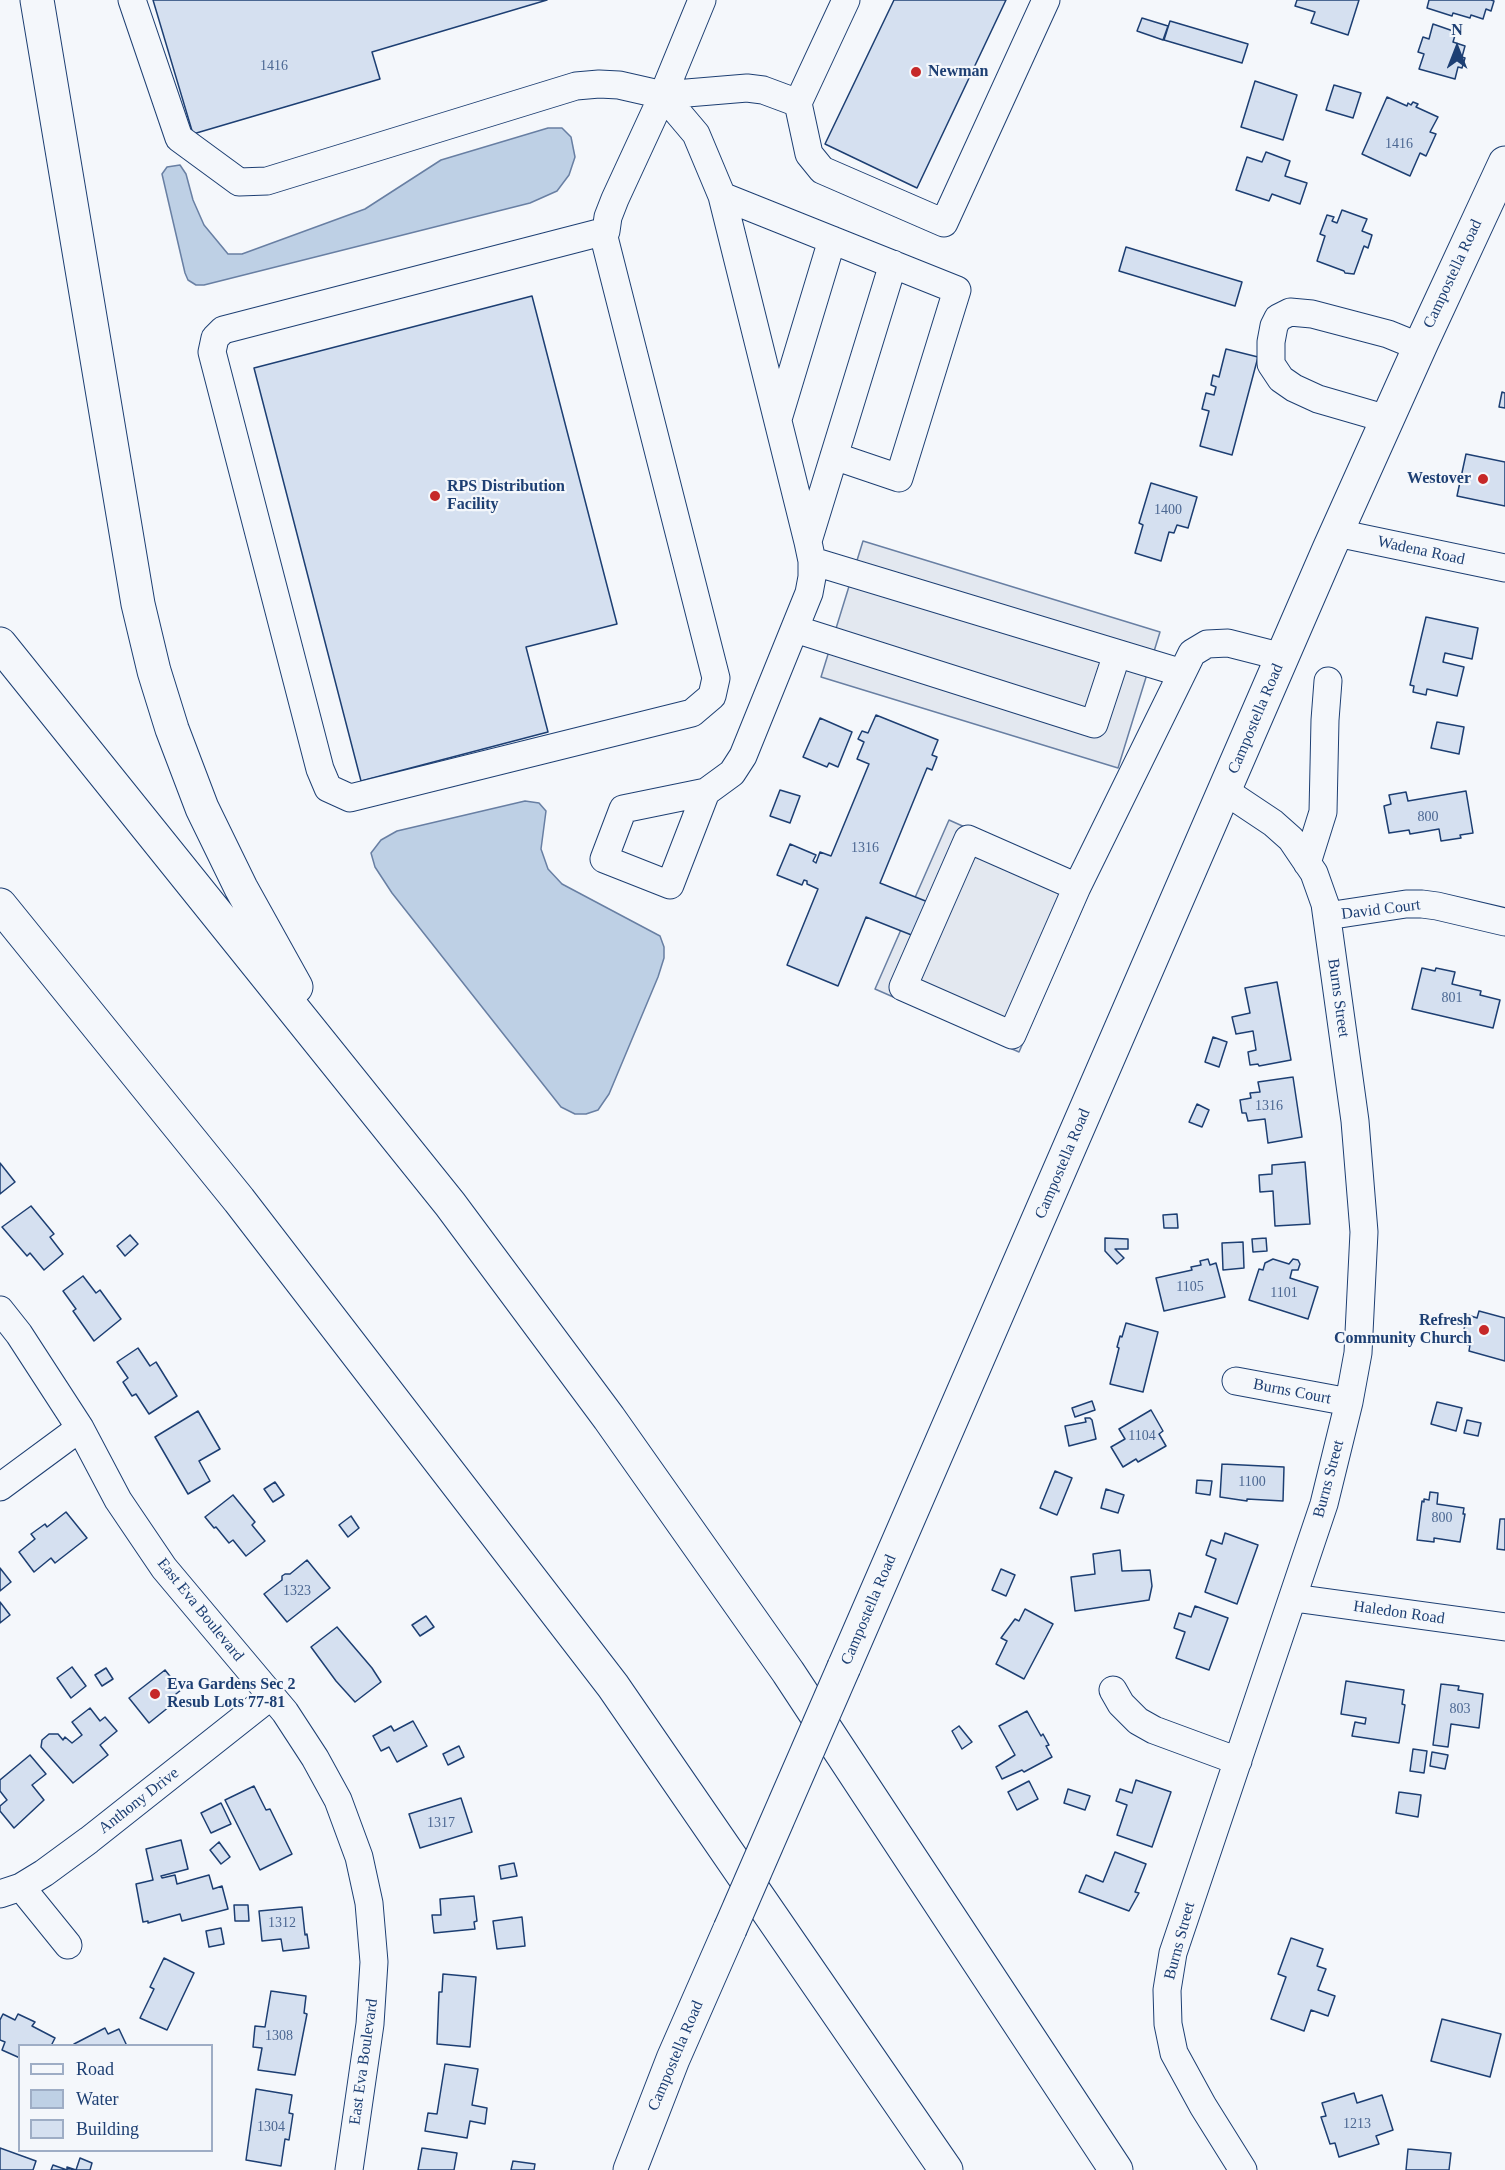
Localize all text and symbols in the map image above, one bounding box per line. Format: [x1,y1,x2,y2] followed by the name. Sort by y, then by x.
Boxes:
[1427,18,1487,78] north arrow
[1451,21,1463,38] text: N
[260,58,288,74] house number: 1416
[928,62,988,82] place label: Newman
[909,65,923,79] marker: Newman
[1385,136,1413,152] house number: 1416
[1419,217,1487,331] street label: Campostella Road
[1407,469,1471,489] place label: Westover
[1476,472,1490,486] marker: Westover
[447,477,565,515] place label: RPS Distribution Facility
[428,489,442,503] marker: RPS Distribution Facility
[1154,502,1182,518] house number: 1400
[1376,532,1466,570] street label: Wadena Road
[1224,661,1288,777] street label: Campostella Road
[1418,809,1438,825] house number: 800
[851,840,879,856] house number: 1316
[1340,896,1422,924] street label: David Court
[1323,957,1353,1039] street label: Burns Street
[1442,990,1462,1006] house number: 801
[1255,1098,1283,1114] house number: 1316
[1031,1106,1095,1222] street label: Campostella Road
[1176,1279,1204,1295] house number: 1105
[1270,1285,1298,1301] house number: 1101
[1334,1311,1472,1349] place label: Refresh Community Church
[1477,1323,1491,1337] marker: Refresh Community Church
[1252,1375,1332,1409] street label: Burns Court
[1128,1428,1156,1444] house number: 1104
[1309,1438,1349,1520] street label: Burns Street
[1238,1474,1266,1490] house number: 1100
[1432,1510,1452,1526] house number: 800
[837,1552,901,1668] street label: Campostella Road
[153,1555,247,1665] street label: East Eva Boulevard
[283,1583,311,1599] house number: 1323
[1352,1597,1446,1629] street label: Haledon Road
[167,1675,295,1713] place label: Eva Gardens Sec 2 Resub Lots 77-81
[148,1687,162,1701] marker: Eva Gardens Sec 2 Resub Lots 77-81
[1450,1701,1470,1717] house number: 803
[95,1764,183,1838] street label: Anthony Drive
[427,1815,455,1831] house number: 1317
[1160,1900,1200,1982] street label: Burns Street
[268,1915,296,1931] house number: 1312
[346,1998,382,2126] street label: East Eva Boulevard
[644,1998,708,2114] street label: Campostella Road
[265,2028,293,2044] house number: 1308
[18,2044,213,2152] legend
[76,2059,114,2079] text: Road
[76,2089,119,2109] text: Water
[1343,2116,1371,2132] house number: 1213
[76,2119,139,2139] text: Building
[257,2119,285,2135] house number: 1304

